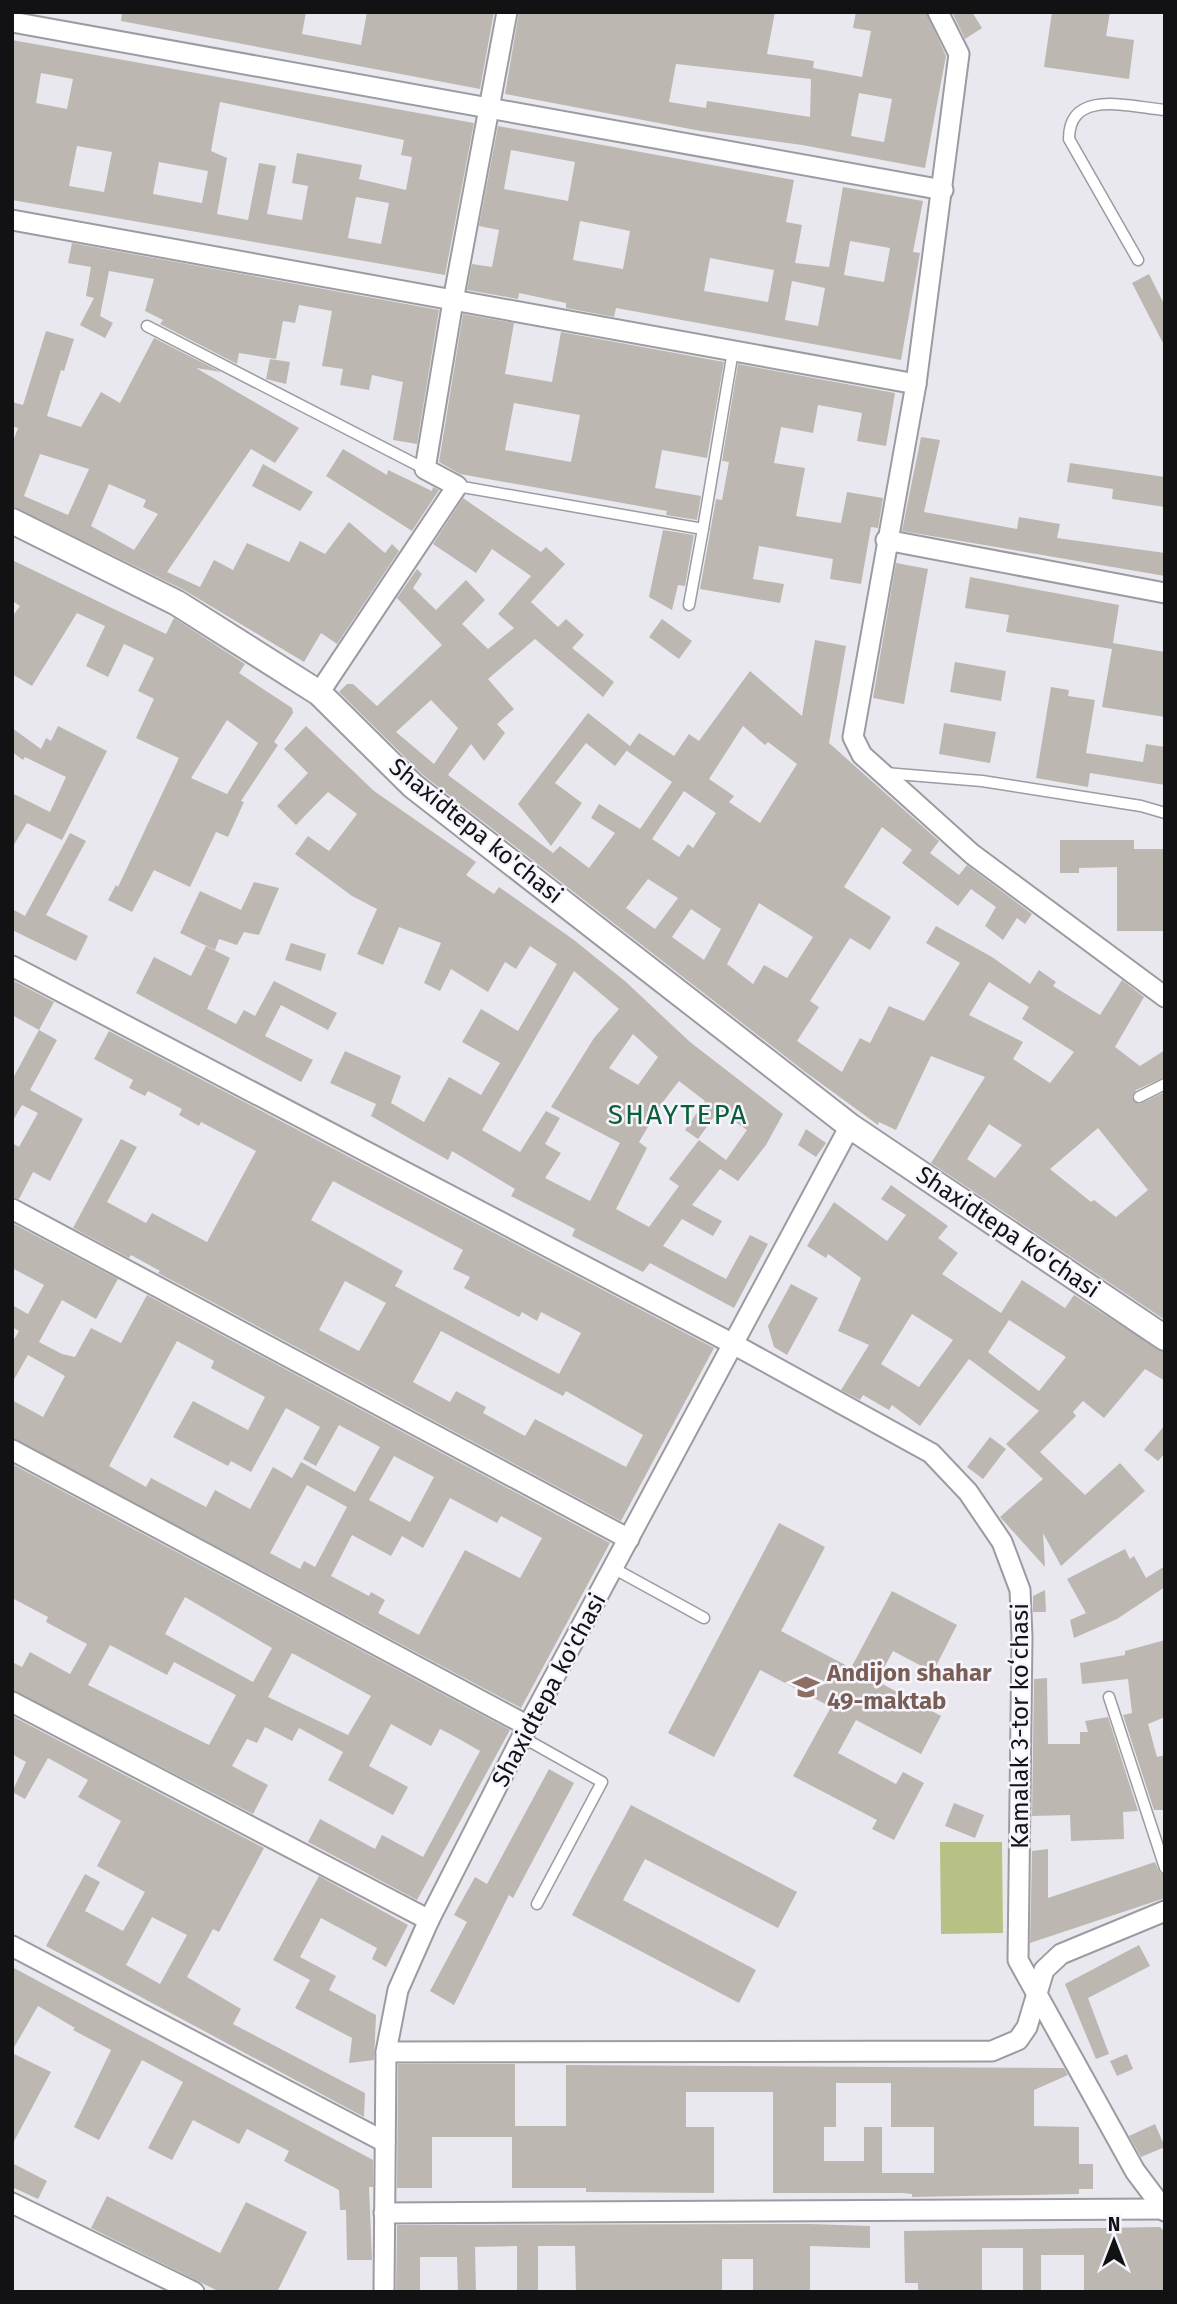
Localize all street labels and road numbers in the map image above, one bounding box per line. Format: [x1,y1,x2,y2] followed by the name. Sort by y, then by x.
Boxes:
[384,752,568,910] street label: Shaxidtepa ko'chasi
[911,1160,1105,1304] street label: Shaxidtepa ko'chasi
[486,1589,612,1791] street label: Shaxidtepa ko'chasi
[1006,1603,1034,1849] street label: Kamalak 3-tor koʻchasi

